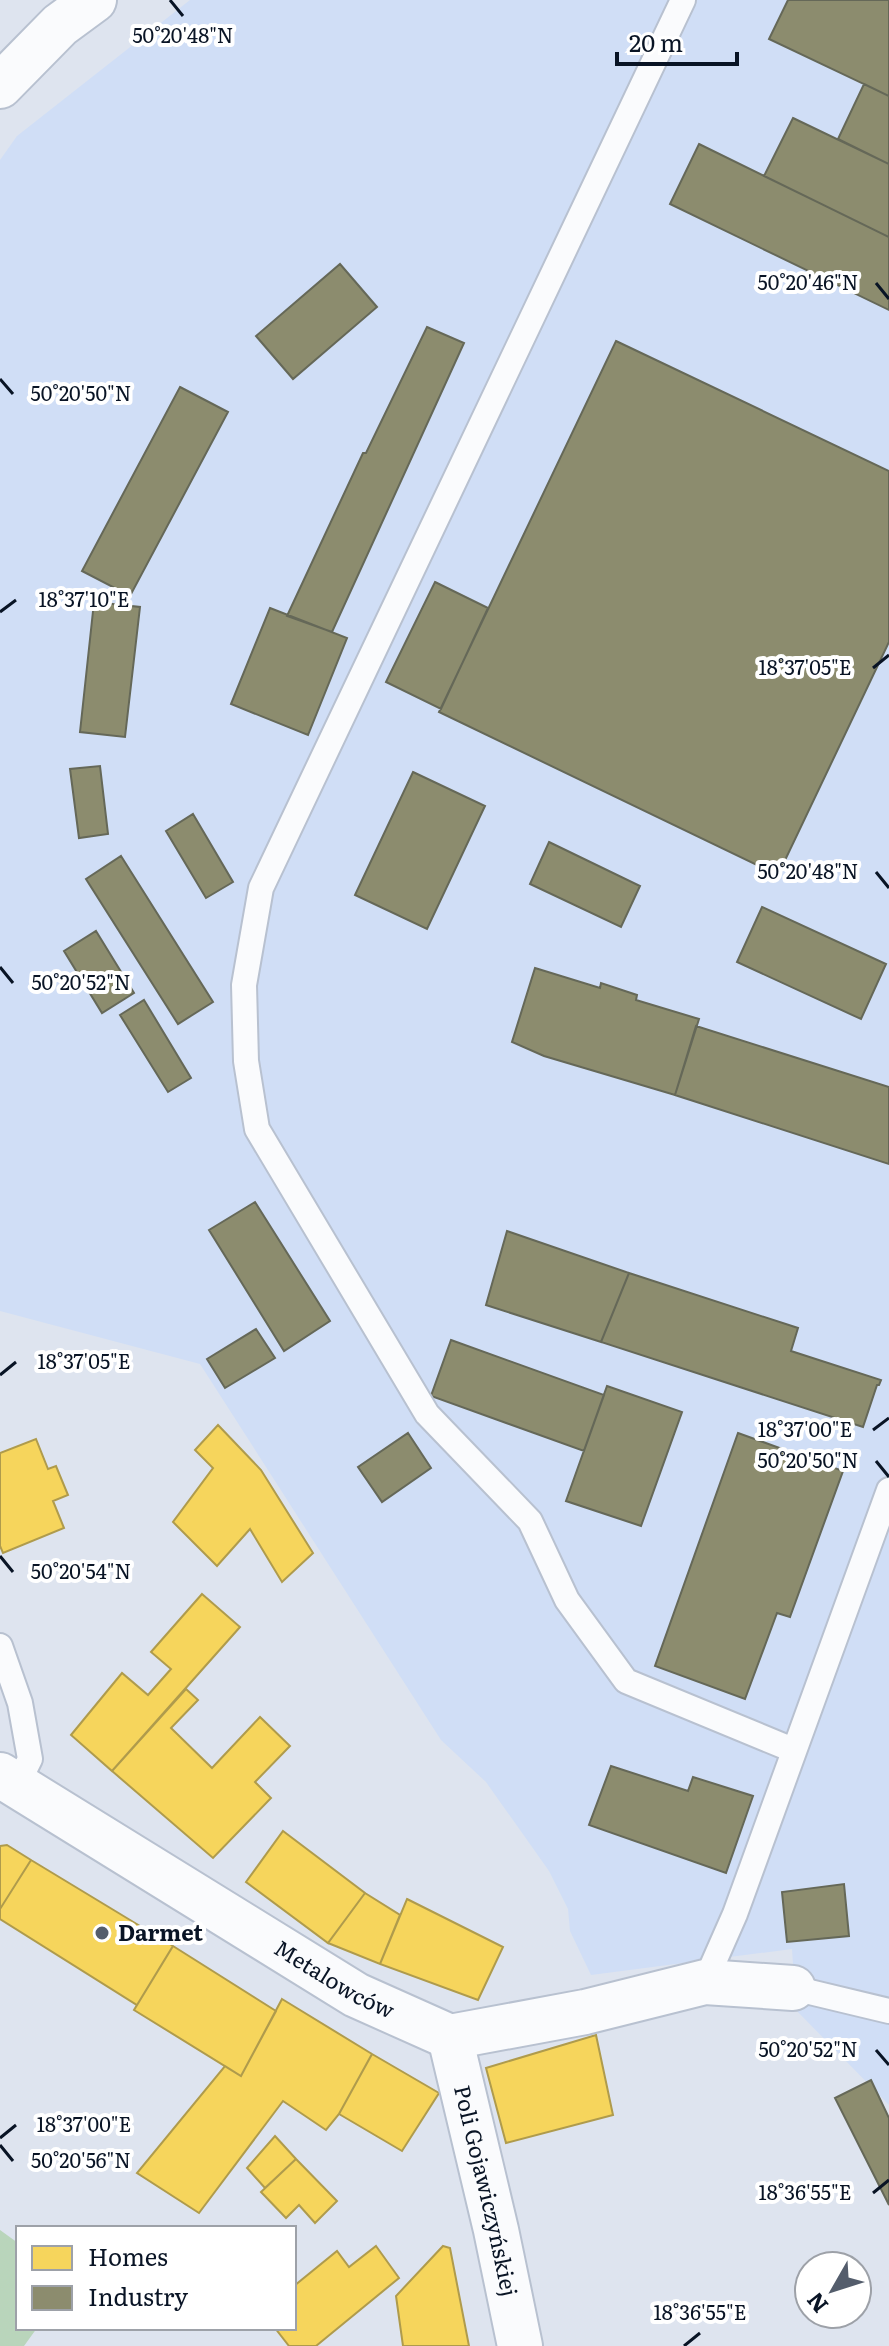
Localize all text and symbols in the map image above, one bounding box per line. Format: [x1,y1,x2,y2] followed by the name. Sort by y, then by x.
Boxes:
[617,16,737,66] scale bar
[132,19,234,49] text: 50°20'48"N
[629,24,683,59] text: 20 m
[758,266,858,296] text: 50°20'46"N
[31,377,131,407] text: 50°20'50"N
[39,583,129,613] text: 18°37'10"E
[759,651,852,681] text: 18°37'05"E
[757,855,859,885] text: 50°20'48"N
[31,966,131,996] text: 50°20'52"N
[38,1345,131,1375] text: 18°37'05"E
[758,1413,852,1443] text: 18°37'00"E
[758,1444,858,1474] text: 50°20'50"N
[31,1555,131,1585] text: 50°20'54"N
[118,1915,203,1948] place label: Darmet
[93,1924,111,1942] marker: Darmet
[269,1930,400,2025] street label: Metalowców
[758,2033,858,2063] text: 50°20'52"N
[447,2082,527,2299] street label: Poli Gojawiczyńskiej
[37,2108,131,2138] text: 18°37'00"E
[31,2144,131,2174] text: 50°20'56"N
[759,2176,851,2206] text: 18°36'55"E
[16,2226,296,2330] legend
[88,2238,168,2273] text: Homes
[793,2250,873,2330] north arrow
[88,2278,188,2313] text: Industry
[798,2286,835,2321] text: N
[654,2296,746,2326] text: 18°36'55"E

